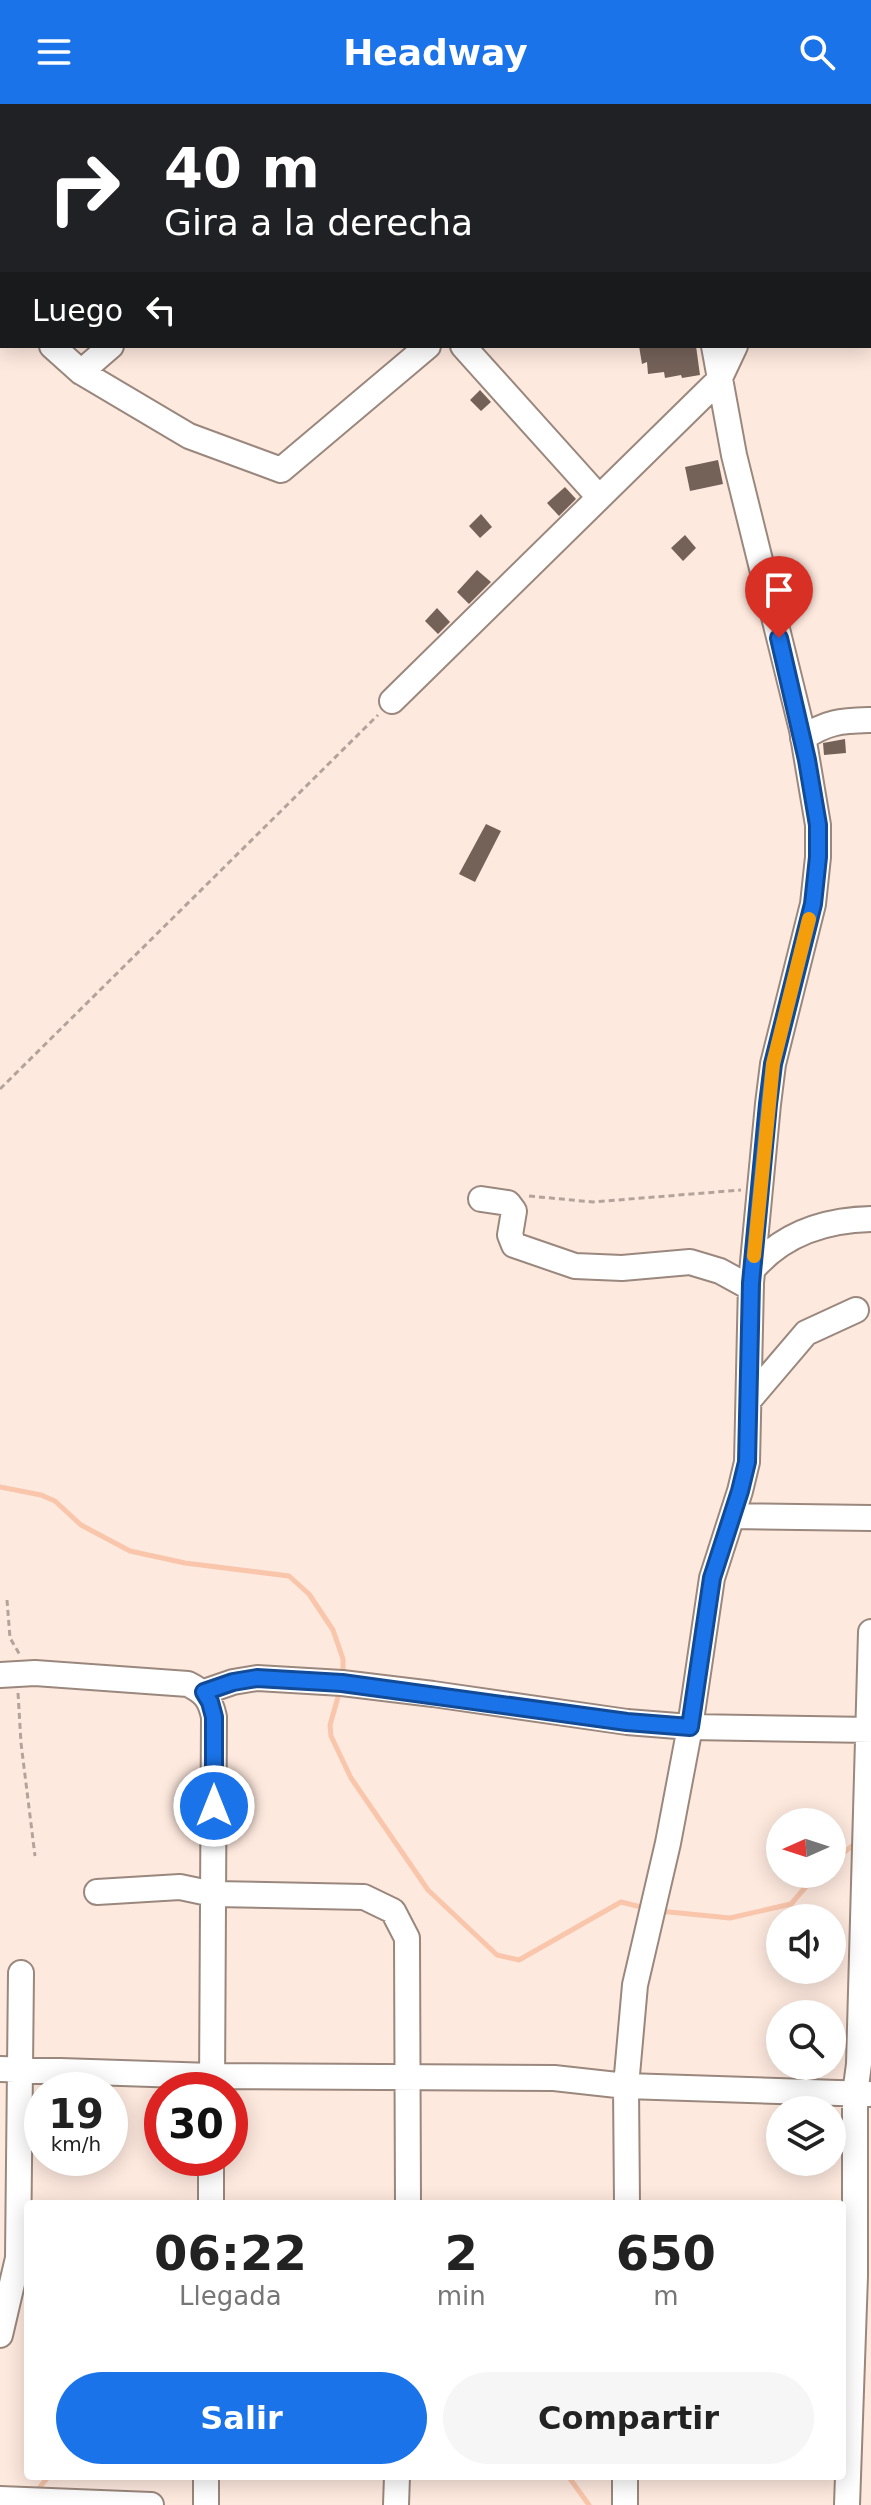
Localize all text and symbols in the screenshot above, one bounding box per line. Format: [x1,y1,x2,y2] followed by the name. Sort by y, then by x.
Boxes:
[32,30,76,74] icon: menu
[795,30,839,74] icon: search
[343,32,528,73] text: Headway
[164,135,320,200] text: 40 m
[32,136,136,240] icon: right
[164,202,473,243] text: Gira a la derecha
[139,288,183,332] icon: left
[32,293,123,328] text: Luego
[745,556,813,638] pin
[757,568,801,612] icon: arrive
[172,1764,256,1848] position arrow
[766,1808,846,1888] north arrow
[766,1808,846,2176] map controls
[766,1904,846,1984] button: sound
[766,2000,846,2080] button: search
[144,2072,248,2176] speed limit sign: 30
[48,2091,104,2137] text: 19
[766,2096,846,2176] button: layers
[51,2132,101,2156] text: km/h
[154,2225,307,2281] text: 06:22
[445,2225,478,2281] text: 2
[616,2225,716,2281] text: 650
[179,2281,282,2311] text: Llegada
[437,2281,486,2311] text: min
[653,2281,679,2311] text: m
[56,2372,427,2464] button: Salir
[443,2372,814,2464] button: Compartir

